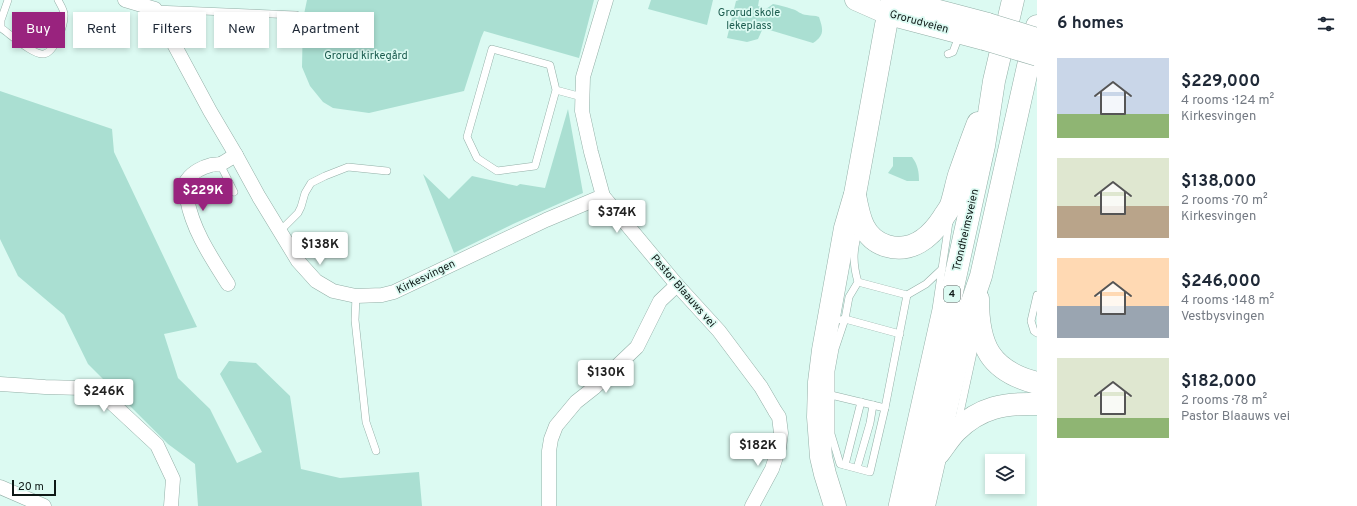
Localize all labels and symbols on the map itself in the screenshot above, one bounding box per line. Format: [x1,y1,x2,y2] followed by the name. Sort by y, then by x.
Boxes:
[718,6,780,33] park label: Grorud skole lekeplass
[888,7,950,37] street label: Grorudveien
[324,49,408,63] park label: Grorud kirkegård
[175,178,231,212] pin: $229K
[950,188,982,272] street label: Trondheimsveien
[589,200,645,234] pin: $374K
[292,232,348,266] pin: $138K
[647,252,719,330] street label: Pastor Blaauws vei
[394,257,458,297] street label: Kirkesvingen
[944,286,960,302] road number: 4
[578,360,634,394] pin: $130K
[76,379,132,413] pin: $246K
[730,433,786,467] pin: $182K
[12,478,56,497] scale bar

